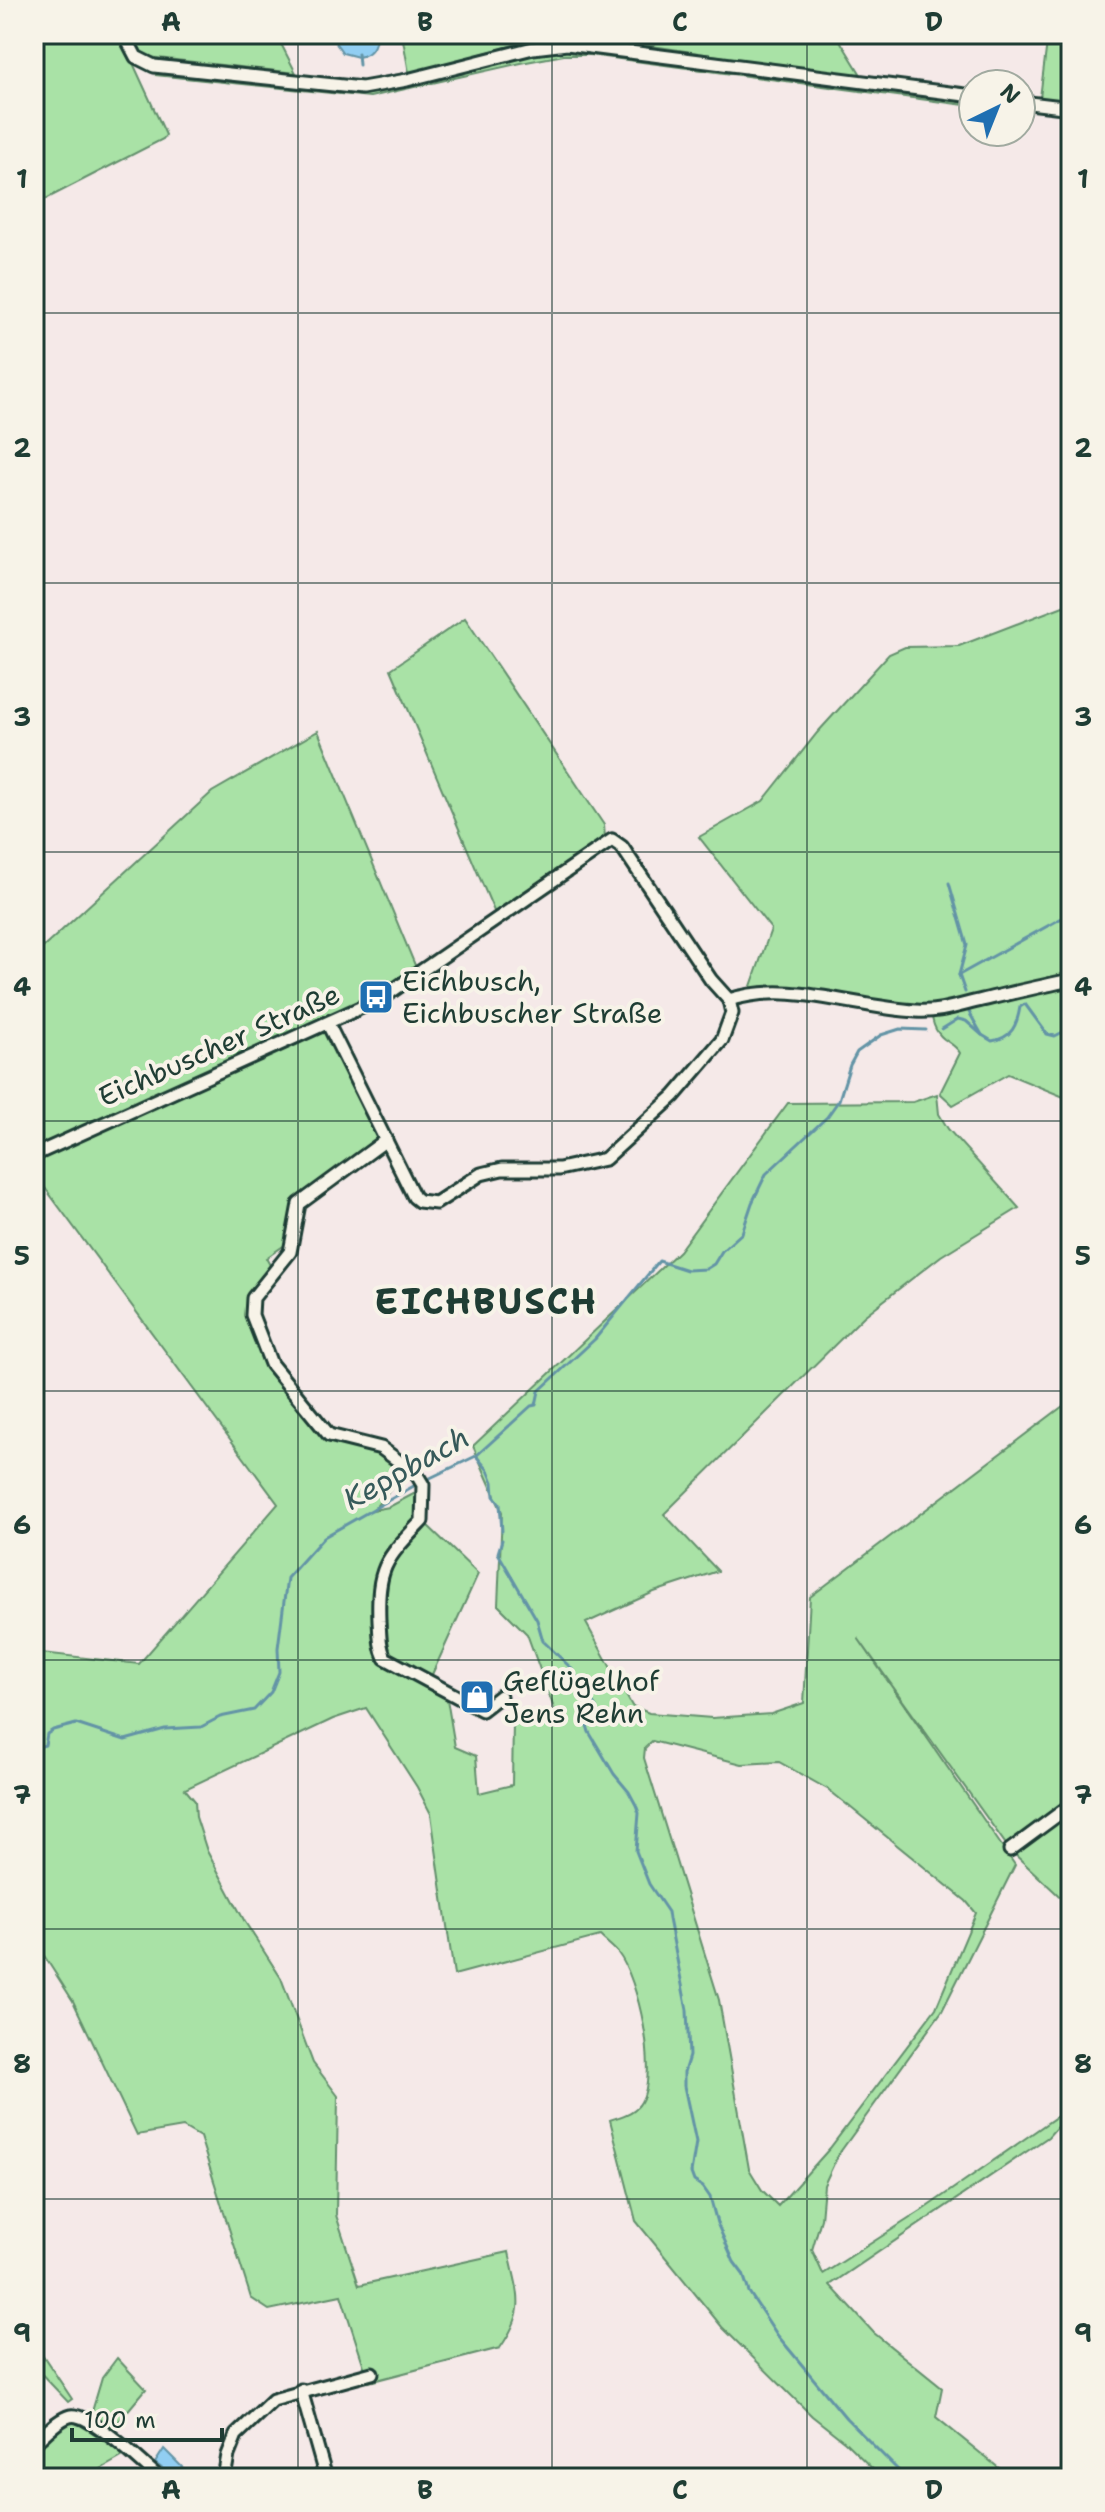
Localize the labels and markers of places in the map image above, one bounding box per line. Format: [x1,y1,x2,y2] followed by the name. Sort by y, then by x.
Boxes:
[402,962,662,1032] place label: Eichbusch, Eichbuscher Straße
[357,978,395,1016] bus stop icon: Eichbusch, Eichbuscher Straße
[503,1662,660,1732] place label: Geflügelhof Jens Rehn
[458,1678,496,1716] shop icon: Geflügelhof Jens Rehn

